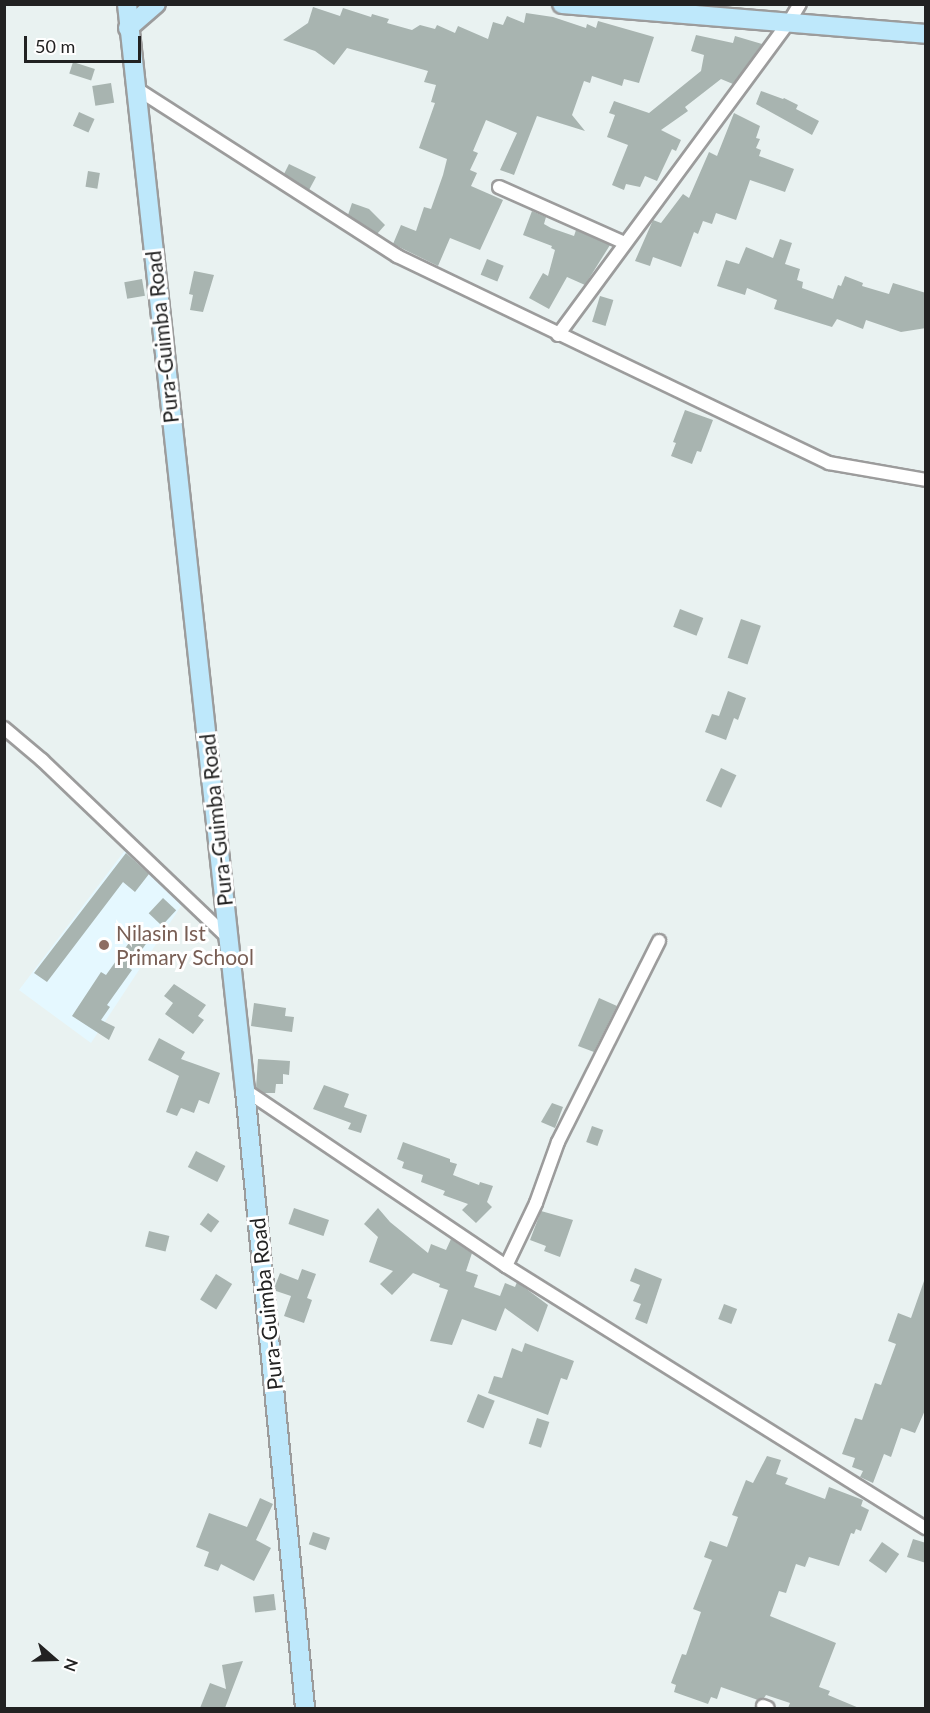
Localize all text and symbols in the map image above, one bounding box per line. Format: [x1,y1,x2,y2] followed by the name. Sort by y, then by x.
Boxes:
[27,24,144,62] scale bar
[35,35,75,57] text: 50 m
[140,250,184,424] street label: Pura-Guimba Road
[194,733,238,907] street label: Pura-Guimba Road
[116,920,254,970] place label: Nilasin Ist Primary School
[97,938,111,952] marker: Nilasin Ist Primary School
[244,1217,288,1391] street label: Pura-Guimba Road
[24,1629,84,1689] north arrow
[60,1656,82,1674] text: N

